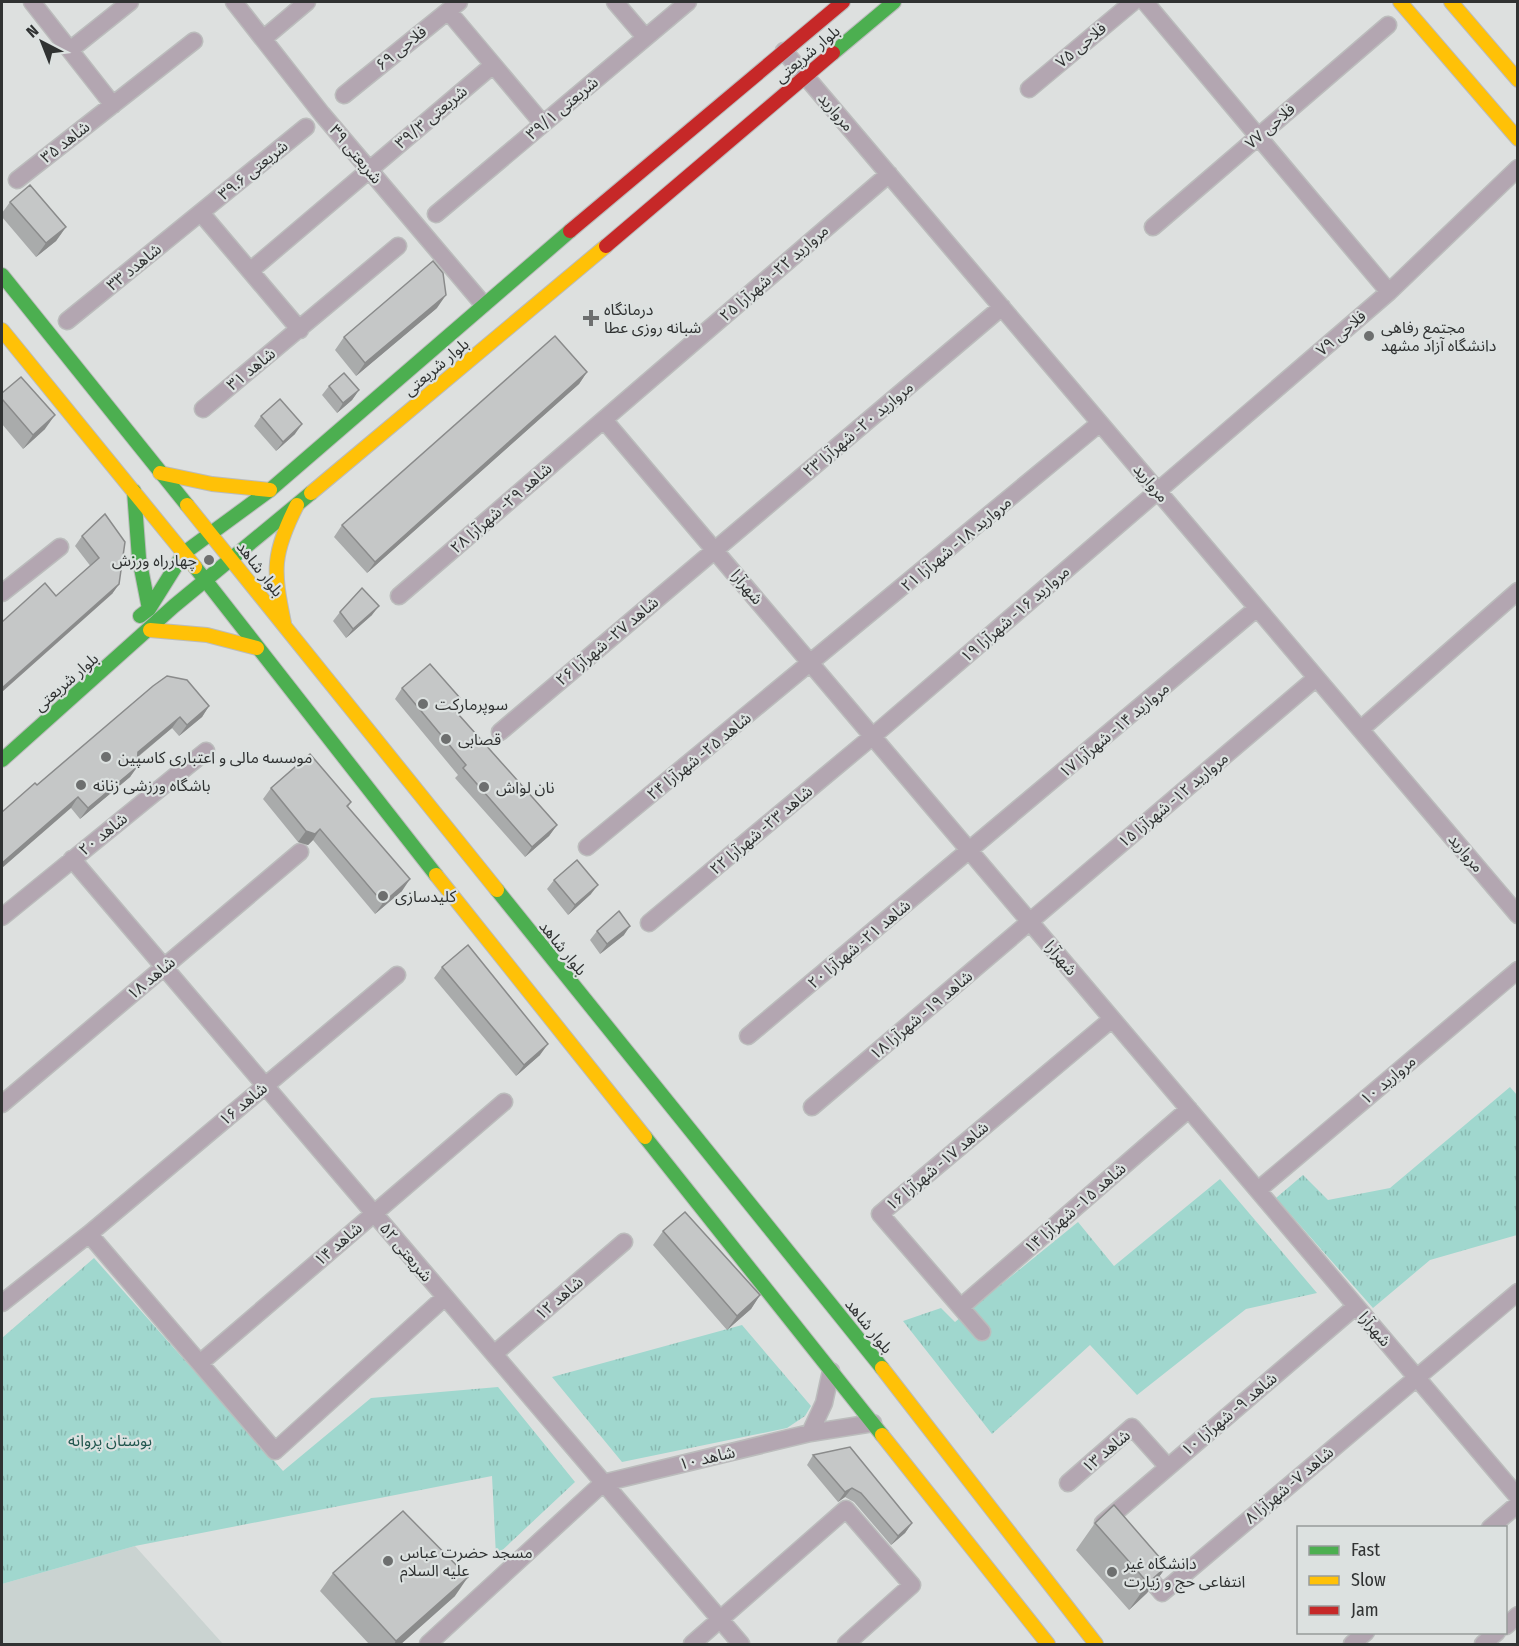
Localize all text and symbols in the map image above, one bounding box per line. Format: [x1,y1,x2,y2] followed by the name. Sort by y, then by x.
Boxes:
[12,12,72,72] north arrow
[1052,18,1110,72] street label: فلاحی ۷۵
[22,21,42,41] text: N
[770,21,844,87] street label: بلوار شریعتی
[372,22,430,74] street label: فلاحی ۶۹
[522,72,602,144] street label: شریعتی ۳۹/۱
[391,81,471,153] street label: شریعتی ۳۹/۳
[814,89,858,135] street label: مروارید
[1241,99,1299,153] street label: فلاحی ۷۷
[37,117,93,167] street label: شاهد ۳۵
[326,121,386,187] street label: شریعتی ۳۹
[214,136,292,204] street label: شریعتی ۳۹.۶
[716,221,832,325] street label: مروارید ۲۲- شهرآرا ۲۵
[103,239,165,295] street label: شاهدد ۳۳
[604,300,701,337] place label: درمانگاه شبانه روزی عطا
[1312,306,1370,360] street label: فلاحی ۷۹
[582,309,600,327] marker: درمانگاه شبانه روزی عطا
[1381,318,1496,355] place label: مجتمع رفاهی دانشگاه آزاد مشهد
[1362,329,1376,343] marker: مجتمع رفاهی دانشگاه آزاد مشهد
[399,334,473,400] street label: بلوار شریعتی
[223,344,279,394] street label: شاهد ۳۱
[799,377,917,481] street label: مروارید ۲۰- شهرآرا ۲۳
[446,459,556,557] street label: شاهد ۲۹- شهرآرا ۲۸
[1129,460,1173,506] street label: مروارید
[897,492,1015,596] street label: مروارید ۱۸- شهرآرا ۲۱
[233,538,287,600] street label: بلوار شاهد
[112,551,197,571] place label: چهارراه ورزش
[202,553,216,567] marker: چهارراه ورزش
[957,562,1073,666] street label: مروارید ۱۶- شهرآرا ۱۹
[727,566,767,608] street label: شهرآرا
[552,592,662,690] street label: شاهد ۲۷- شهرآرا ۲۶
[30,649,102,715] street label: بلوار شریعتی
[1055,678,1173,782] street label: مروارید ۱۴- شهرآرا ۱۷
[435,695,508,715] place label: سوپرمارکت
[416,697,430,711] marker: سوپرمارکت
[643,708,755,804] street label: شاهد ۲۵- شهرآرا ۲۴
[458,730,501,749] place label: قصابی
[439,732,453,746] marker: قصابی
[118,748,312,768] place label: موسسه مالی و اعتباری کاسپین
[1114,748,1232,852] street label: مروارید ۱۲- شهرآرا ۱۵
[99,750,113,764] marker: موسسه مالی و اعتباری کاسپین
[93,776,210,795] place label: باشگاه ورزشی زنانه
[74,778,88,792] marker: باشگاه ورزشی زنانه
[496,778,555,797] place label: نان لواش
[477,780,491,794] marker: نان لواش
[706,781,816,879] street label: شاهد ۲۳- شهرآرا ۲۲
[75,809,131,859] street label: شاهد ۲۰
[1444,830,1488,876] street label: مروارید
[395,887,457,906] place label: کلیدسازی
[376,889,390,903] marker: کلیدسازی
[804,895,914,993] street label: شاهد ۲۱- شهرآرا ۲۰
[535,917,591,979] street label: بلوار شاهد
[1041,937,1081,979] street label: شهرآرا
[123,952,179,1004] street label: شاهد ۱۸
[866,966,976,1064] street label: شاهد ۱۹- شهرآرا ۱۸
[1356,1051,1420,1109] street label: مروارید ۱۰
[215,1078,271,1130] street label: شاهد ۱۶
[882,1117,992,1215] street label: شاهد ۱۷- شهرآرا ۱۶
[1020,1159,1130,1257] street label: شاهد ۱۵- شهرآرا ۱۴
[310,1218,366,1270] street label: شاهد ۱۴
[376,1219,436,1285] street label: شریعتی ۵۲
[531,1272,587,1324] street label: شاهد ۱۲
[841,1295,897,1357] street label: بلوار شاهد
[1355,1308,1395,1350] street label: شهرآرا
[1177,1368,1281,1460] street label: شاهد ۹- شهرآرا ۱۰
[1078,1425,1134,1477] street label: شاهد ۱۳
[68,1431,152,1451] park label: بوستان پروانه
[677,1442,737,1474] street label: شاهد ۱۰
[1241,1442,1337,1528] street label: شاهد ۷- شهرآرا ۸
[1297,1526,1507,1634] legend
[1351,1539,1380,1561] text: Fast
[400,1543,533,1583] place label: مسجد حضرت عباس علیه السلام
[381,1554,395,1568] marker: مسجد حضرت عباس علیه السلام
[1123,1554,1245,1594] place label: دانشگاه غیر انتفاعی حج و زیارت
[1105,1565,1119,1579] marker: دانشگاه غیر انتفاعی حج و زیارت
[1351,1569,1386,1591] text: Slow
[1351,1599,1379,1621] text: Jam

